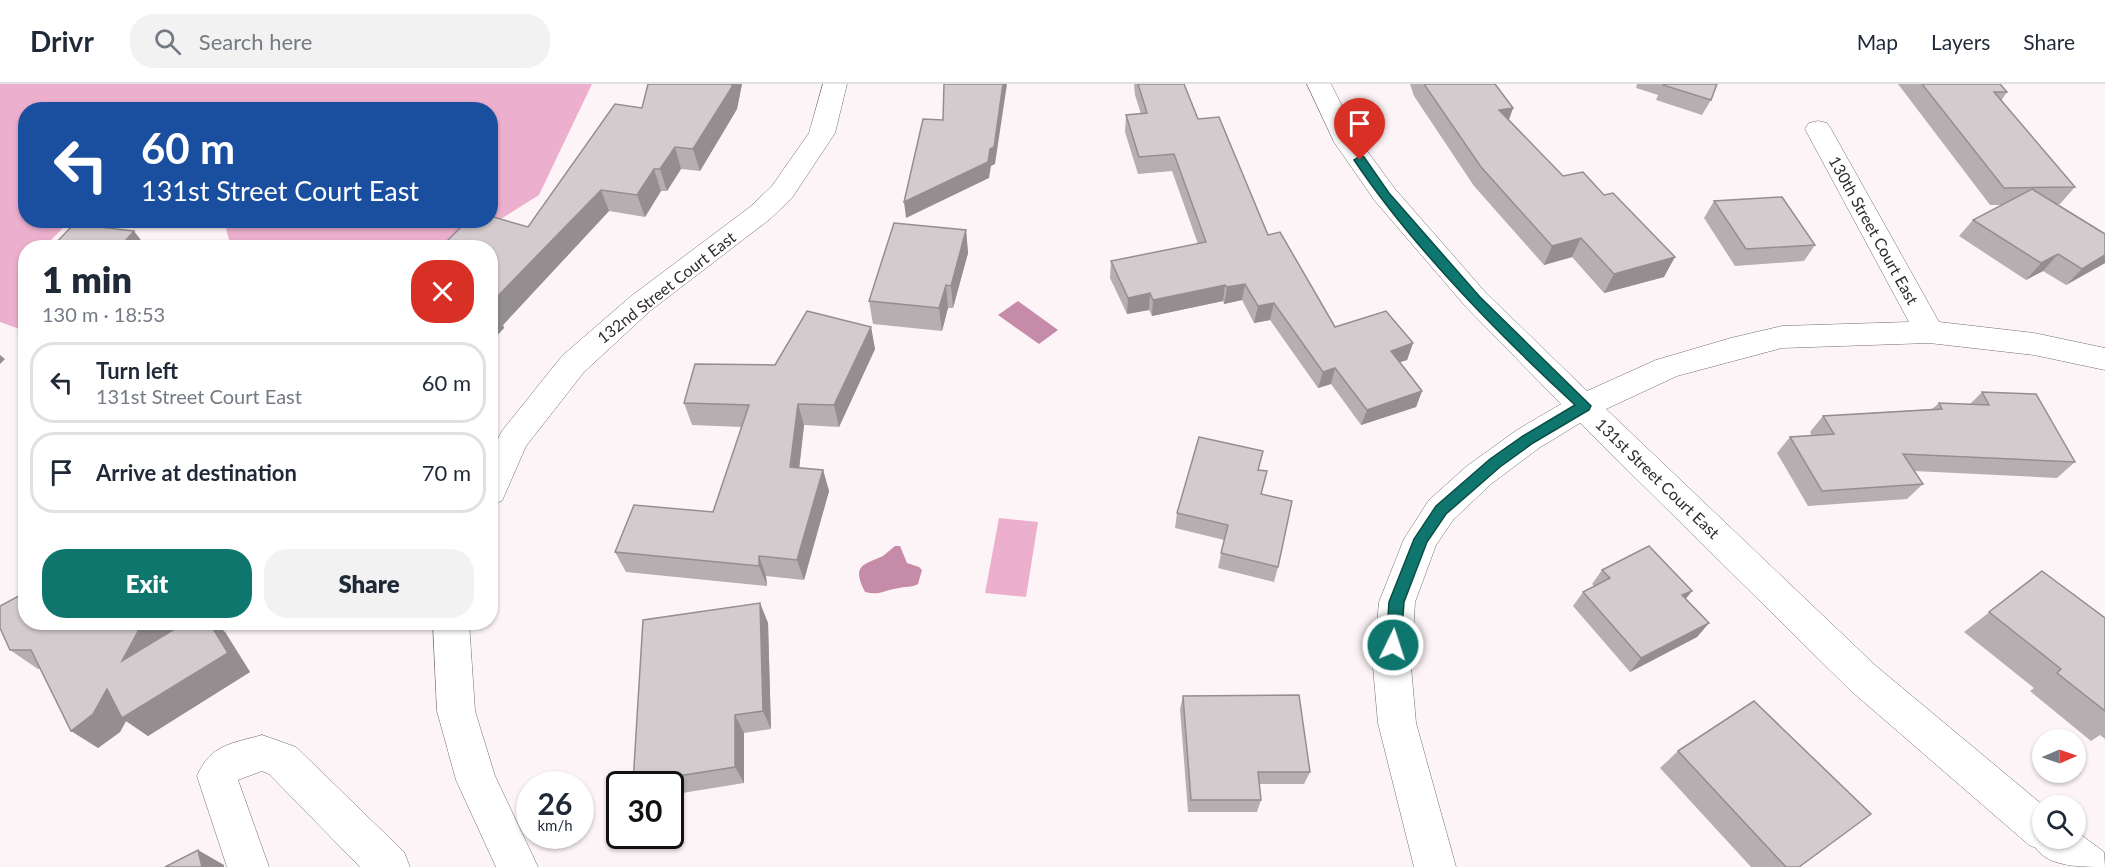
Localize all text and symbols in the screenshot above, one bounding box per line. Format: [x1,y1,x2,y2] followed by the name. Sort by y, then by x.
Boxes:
[130,14,550,68] search box
[30,24,94,58] text: Drivr
[151,25,184,58] icon: search
[199,28,312,55] text: Search here
[1857,29,1898,54] text: Map
[1931,29,1990,54] text: Layers
[2023,29,2075,54] text: Share
[1334,98,1385,160] pin
[1343,107,1376,140] icon: arrive
[141,123,235,173] text: 60 m
[42,126,120,204] icon: left
[1825,152,1923,308] street label: 130th Street Court East
[141,174,419,207] text: 131st Street Court East
[593,227,739,347] street label: 132nd Street Court East
[42,257,132,301] text: 1 min
[411,260,474,323] button: close
[42,302,165,326] text: 130 m · 18:53
[96,357,178,384] text: Turn left
[45,366,78,399] icon: left
[422,369,471,396] text: 60 m
[96,384,302,408] text: 131st Street Court East
[1592,414,1724,542] street label: 131st Street Court East
[45,456,78,489] icon: arrive
[96,459,297,486] text: Arrive at destination
[422,459,471,486] text: 70 m
[42,549,252,618] button: Exit
[264,549,474,618] button: Share
[1361,613,1425,677] position arrow
[2032,729,2086,783] north arrow
[2032,729,2086,849] map controls
[606,771,684,849] speed limit sign: 30
[538,785,572,821] text: 26
[2032,795,2086,849] button: search
[537,816,573,834] text: km/h

